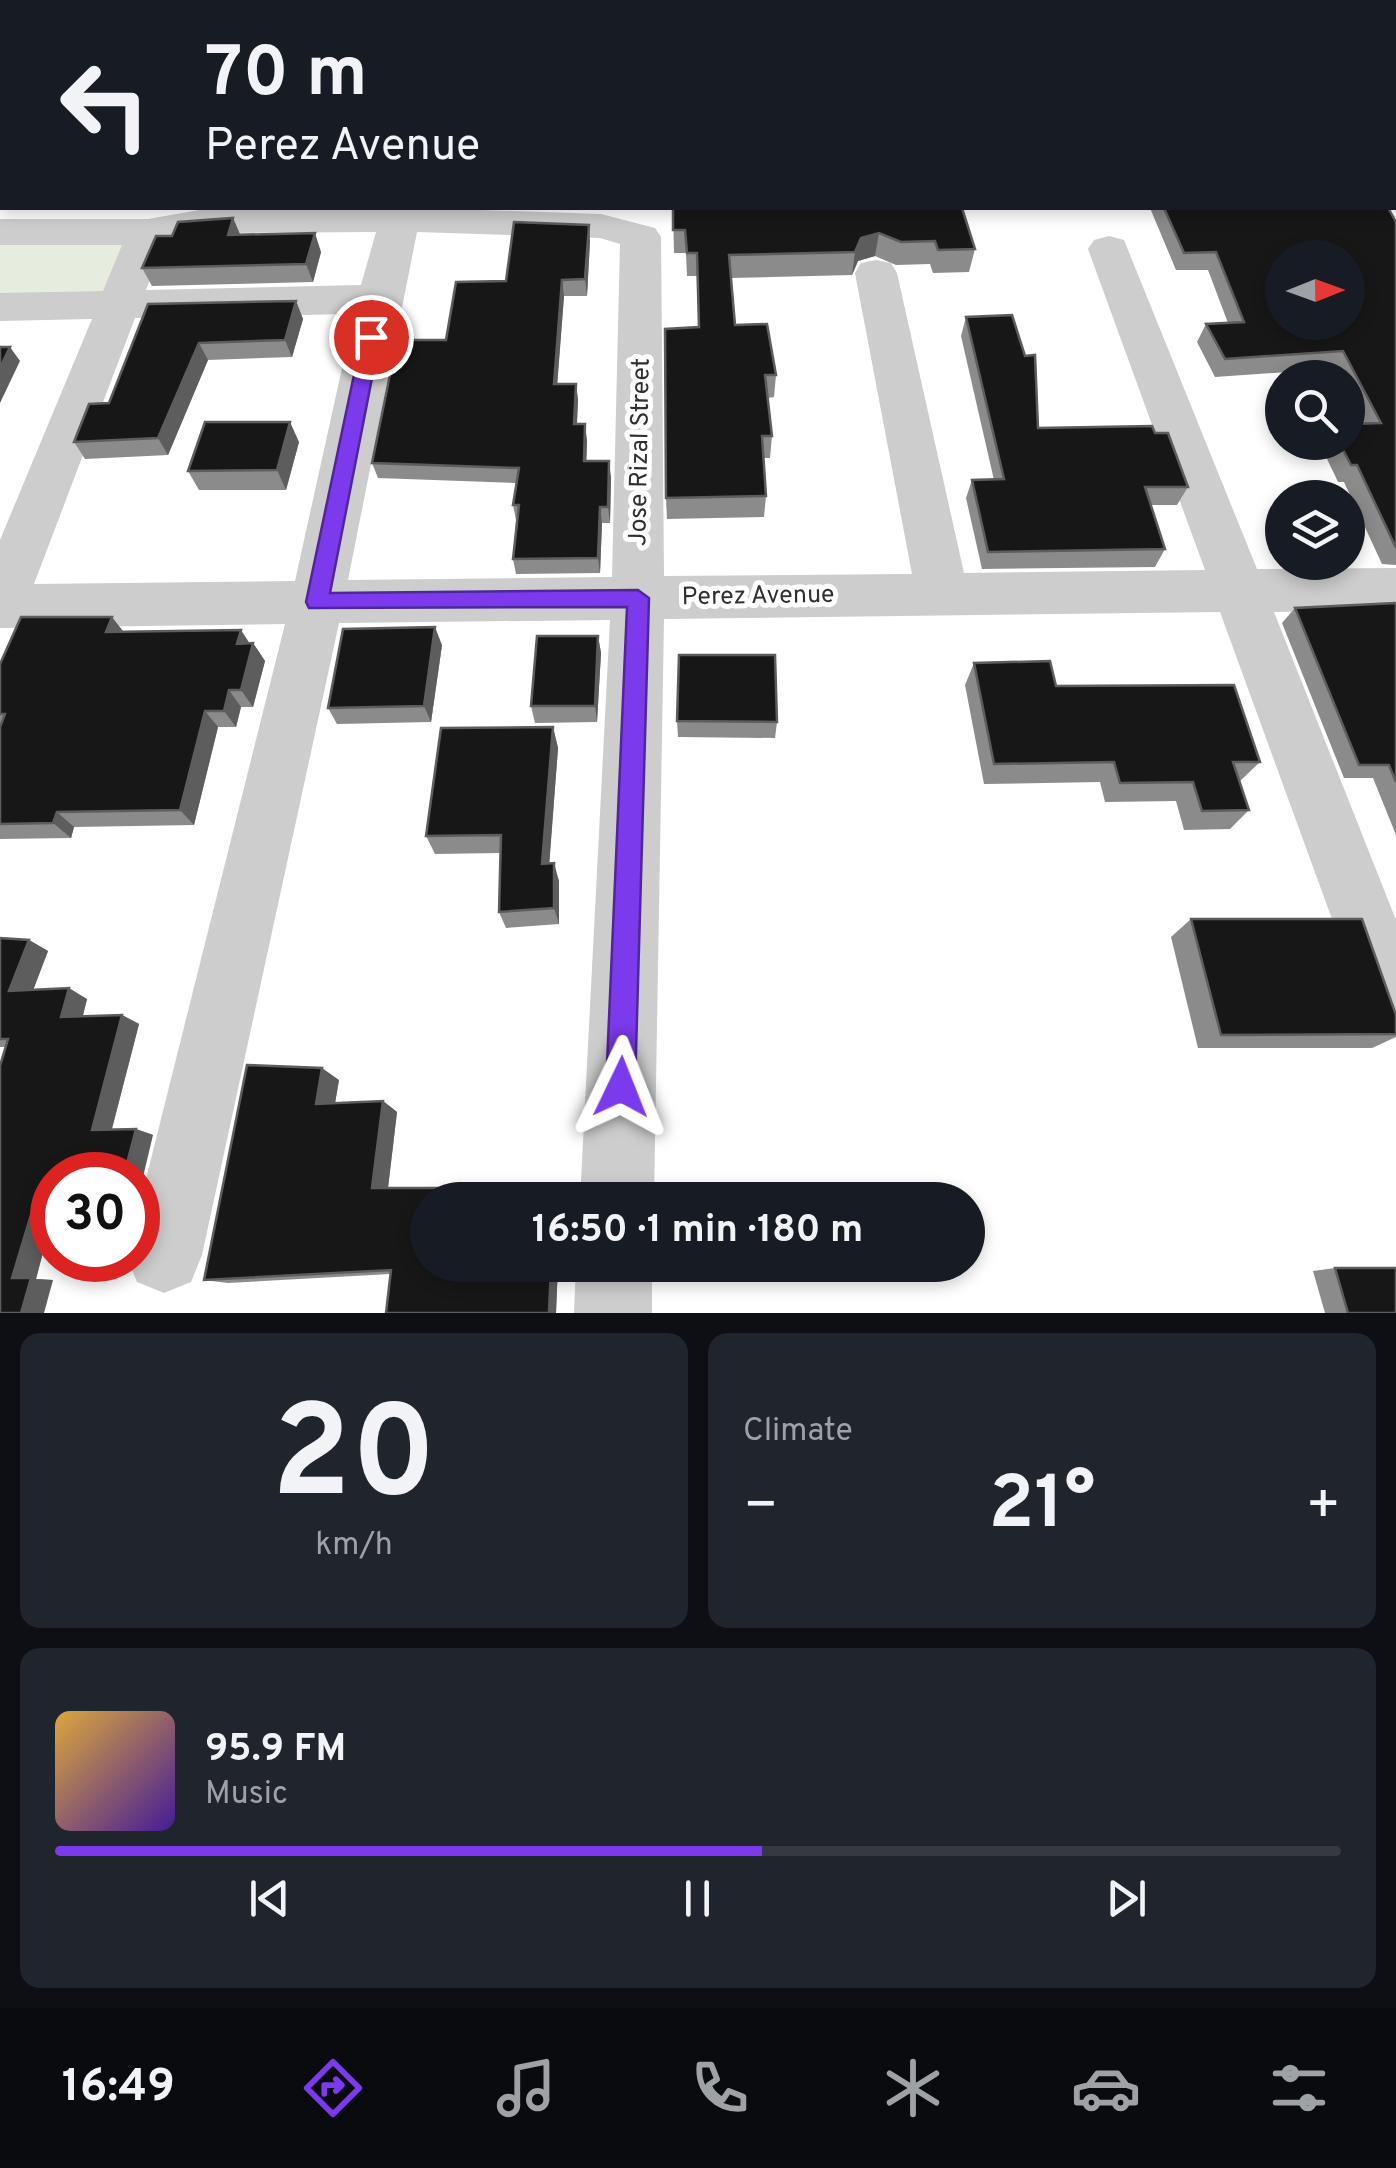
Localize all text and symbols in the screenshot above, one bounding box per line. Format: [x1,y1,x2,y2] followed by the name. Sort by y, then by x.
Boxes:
[205,32,368,121] text: 70 m
[40,40,170,170] icon: left
[205,119,480,176] text: Perez Avenue
[1265,240,1365,340] north arrow
[1265,240,1365,580] map controls
[329,295,414,380] pin
[344,310,399,365] icon: arrive
[623,358,659,546] street label: Jose Rizal Street
[1265,360,1365,460] button: search
[1265,480,1365,580] button: layers
[681,580,835,614] street label: Perez Avenue
[569,1035,673,1139] position arrow
[30,1152,160,1282] speed limit sign: 30
[532,1207,863,1256] text: 16:50 · 1 min · 180 m
[272,1378,436,1543] text: 20
[743,1412,853,1452] text: Climate
[988,1460,1096,1555] text: 21°
[743,1473,778,1543] text: −
[1306,1473,1341,1543] text: +
[315,1526,393,1566] text: km/h
[205,1726,346,1775] text: 95.9 FM
[205,1775,288,1815] text: Music
[242,1871,297,1926] icon: previous
[670,1871,725,1926] icon: pause
[1099,1871,1154,1926] icon: next
[298,2053,368,2123] icon: directions
[491,2053,561,2123] icon: music
[685,2053,755,2123] icon: phone
[878,2053,948,2123] icon: climate
[1071,2053,1141,2123] icon: car
[1264,2053,1334,2123] icon: filters
[62,2060,175,2117] text: 16:49

